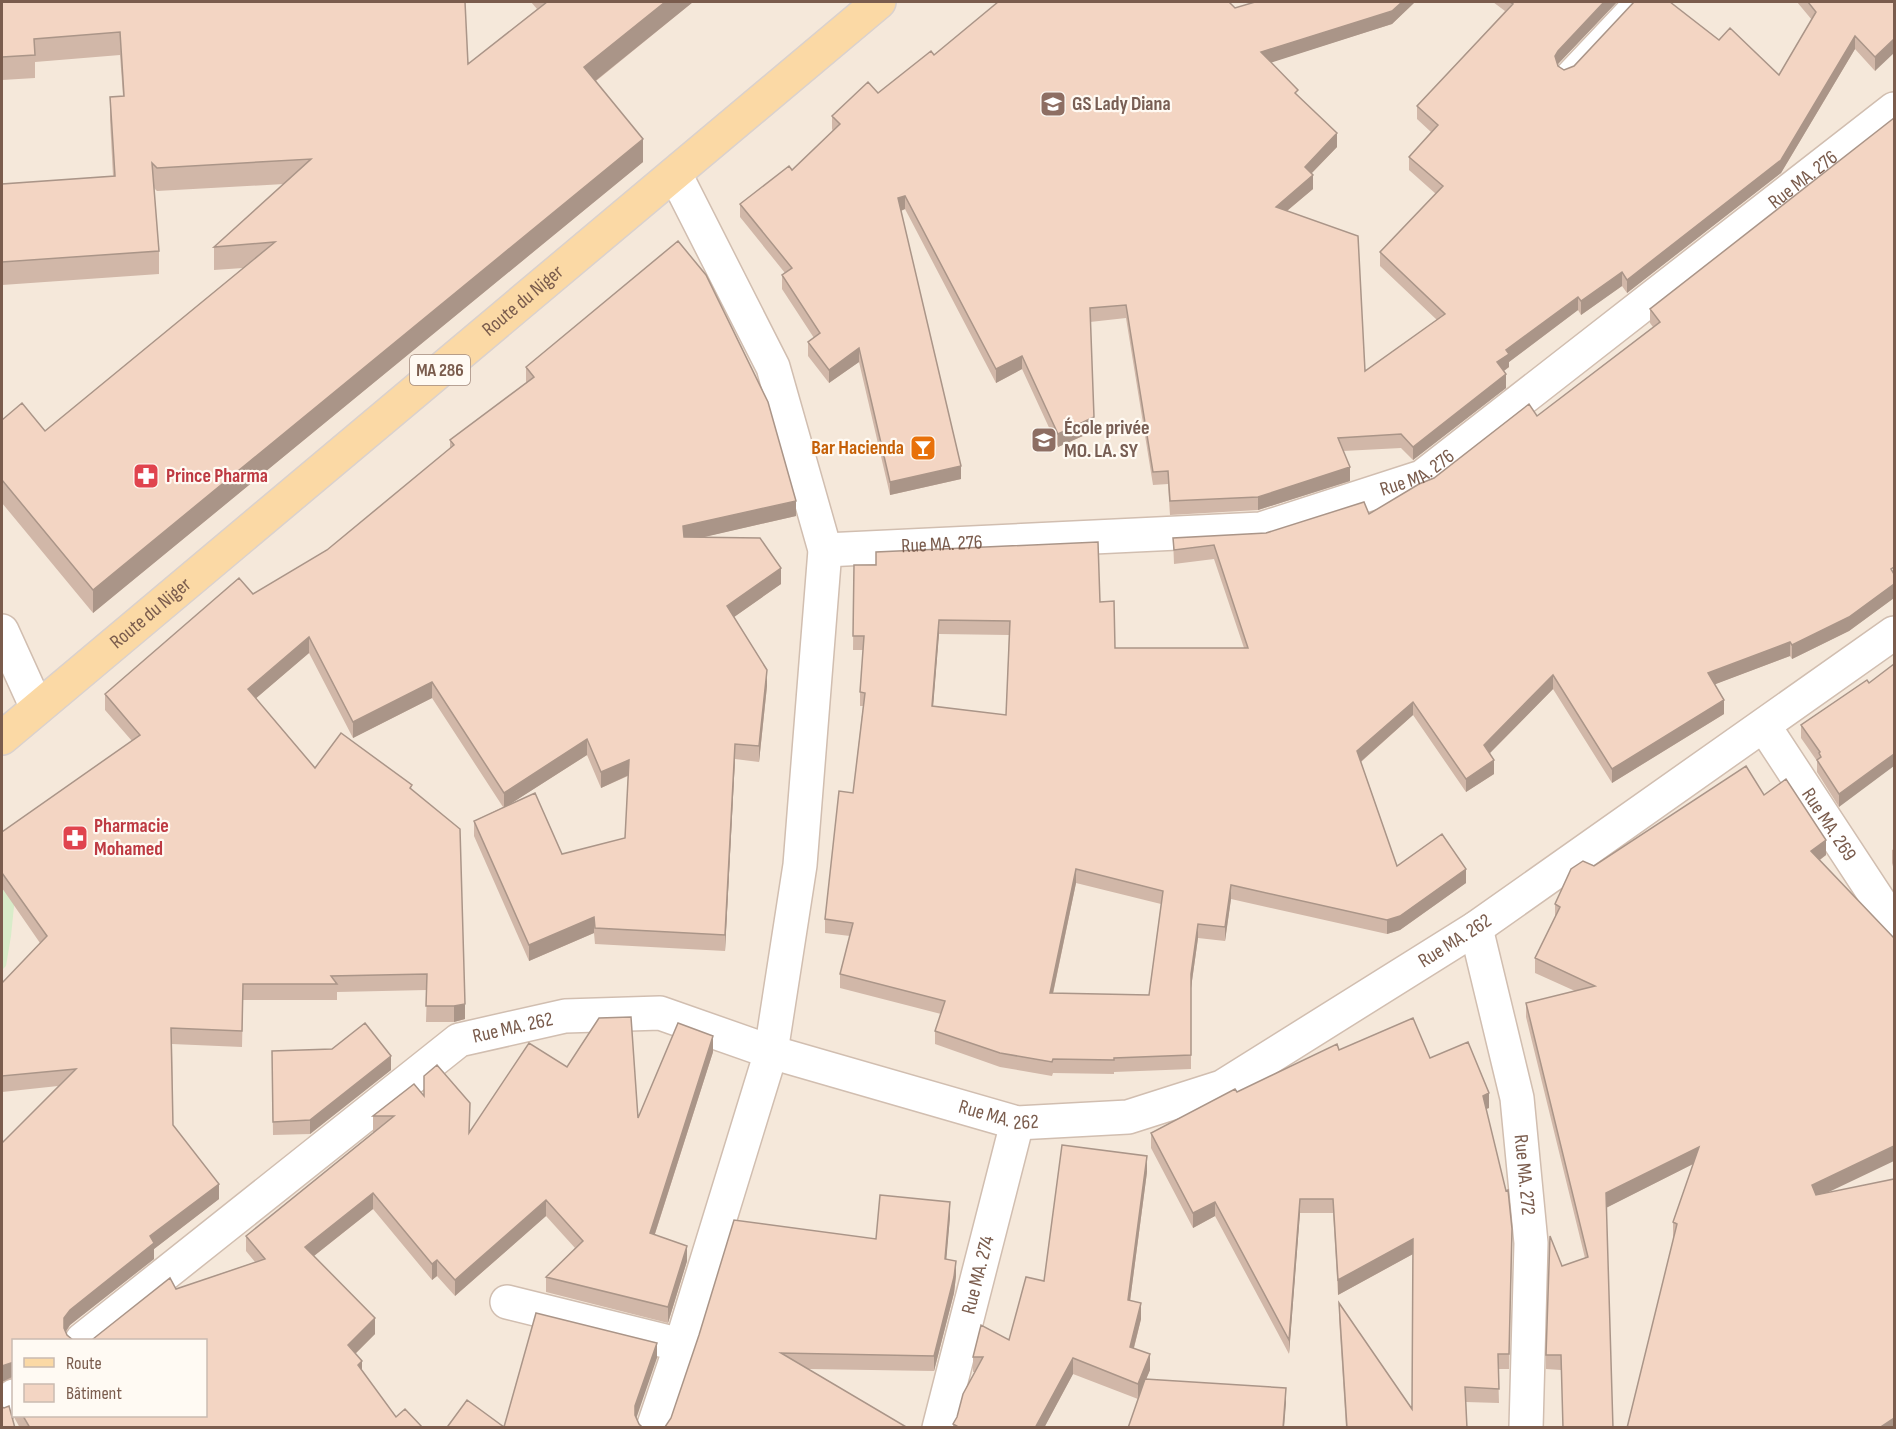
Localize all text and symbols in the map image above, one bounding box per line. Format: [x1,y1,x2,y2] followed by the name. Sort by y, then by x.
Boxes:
[1038,89,1068,119] school or university icon: GS Lady Diana
[1072,92,1171,116] place label: GS Lady Diana
[1764,145,1843,214] street label: Rue MA. 276
[477,260,568,342] street label: Route du Niger
[410,355,470,385] road number: MA 286
[1064,416,1150,463] place label: École privée MO. LA. SY
[1029,425,1059,455] school or university icon: École privée MO. LA. SY
[908,433,938,463] bar icon: Bar Hacienda
[811,436,904,460] place label: Bar Hacienda
[1377,444,1459,502] street label: Rue MA. 276
[131,461,161,491] pharmacy icon: Prince Pharma
[166,464,268,488] place label: Prince Pharma
[901,530,983,558] street label: Rue MA. 276
[105,572,196,654] street label: Route du Niger
[1796,784,1861,866] street label: Rue MA. 269
[94,814,169,861] place label: Pharmacie Mohamed
[60,823,90,853] pharmacy icon: Pharmacie Mohamed
[1414,909,1496,973] street label: Rue MA. 262
[470,1007,555,1049] street label: Rue MA. 262
[956,1095,1039,1135] street label: Rue MA. 262
[1509,1133,1540,1216] street label: Rue MA. 272
[957,1233,1000,1317] street label: Rue MA. 274
[12,1339,207,1417] legend
[66,1353,102,1374] text: Route
[66,1383,122,1404] text: Bâtiment

